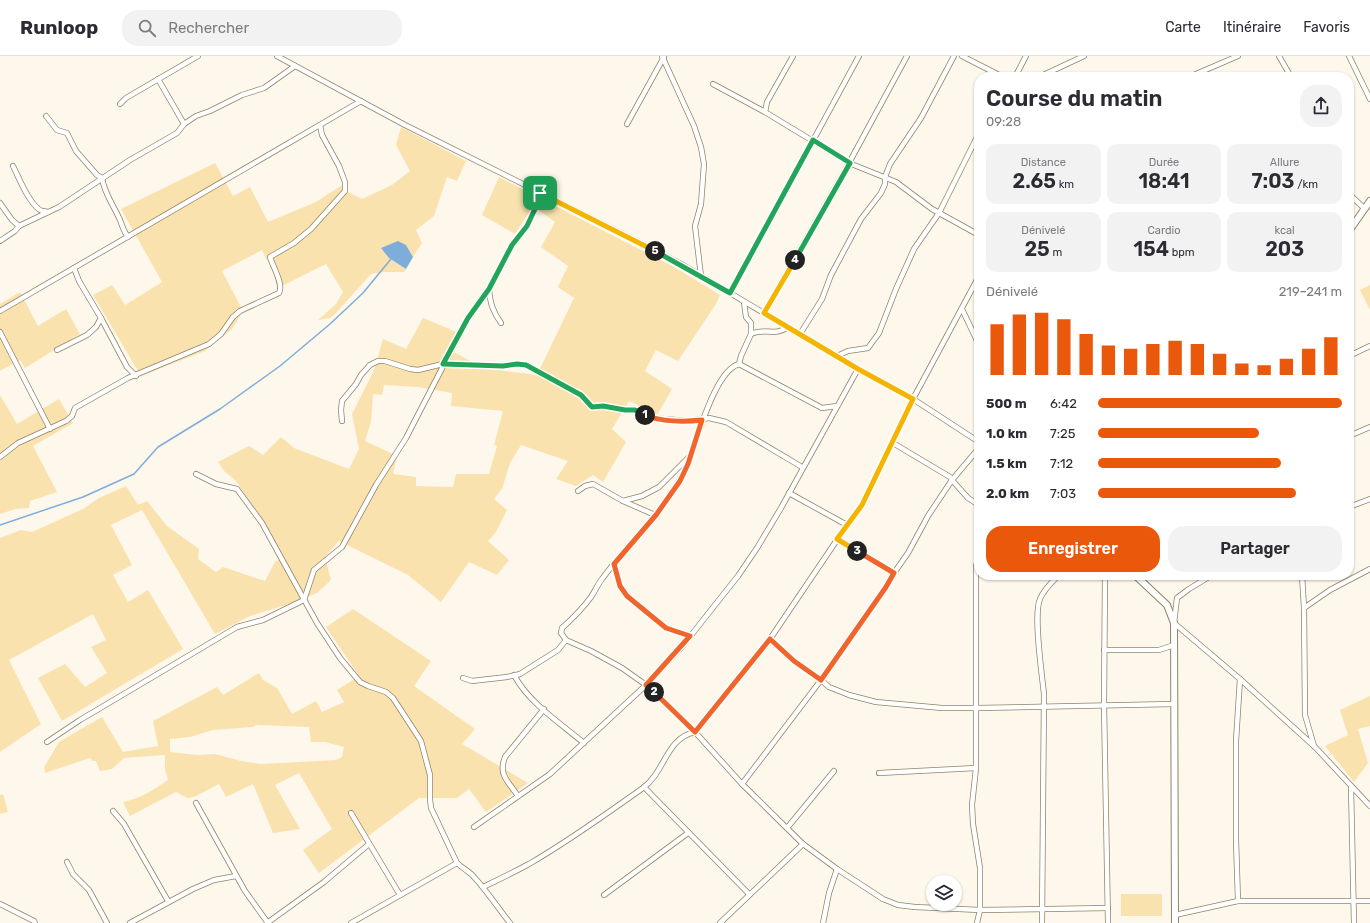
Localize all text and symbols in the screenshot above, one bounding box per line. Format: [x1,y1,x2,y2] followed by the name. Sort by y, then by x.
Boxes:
[122,10,402,46] search box
[20,16,98,39] text: Runloop
[136,17,158,39] icon: search
[168,19,249,37] text: Rechercher
[1165,19,1201,36] text: Carte
[1223,19,1281,36] text: Itinéraire
[1303,19,1350,36] text: Favoris
[986,85,1162,112] text: Course du matin
[1300,85,1342,127] button: share
[986,114,1021,129] text: 09:28
[1021,156,1066,169] text: Distance
[1149,156,1179,169] text: Durée
[1270,156,1299,169] text: Allure
[1013,169,1056,193] text: 2.65
[1138,169,1190,193] text: 18:41
[1251,169,1294,193] text: 7:03
[523,176,557,210] pin
[1056,178,1074,191] text: km
[1294,178,1318,191] text: /km
[529,182,551,204] icon: arrive
[1021,224,1065,237] text: Dénivelé
[1148,224,1180,237] text: Cardio
[1275,224,1295,237] text: kcal
[1024,237,1050,261] text: 25
[1133,237,1169,261] text: 154
[1265,237,1304,261] text: 203
[645,241,665,261] pin: 5
[651,244,659,257] text: 5
[1050,246,1062,259] text: m
[1169,246,1195,259] text: bpm
[785,250,805,270] pin: 4
[791,253,799,266] text: 4
[986,284,1038,299] text: Dénivelé
[1279,284,1342,299] text: 219–241 m
[986,396,1027,411] text: 500 m
[1050,396,1077,411] text: 6:42
[635,405,655,425] pin: 1
[642,408,648,421] text: 1
[986,426,1027,441] text: 1.0 km
[1050,426,1075,441] text: 7:25
[986,456,1027,471] text: 1.5 km
[1050,456,1073,471] text: 7:12
[986,486,1029,501] text: 2.0 km
[1050,486,1076,501] text: 7:03
[986,526,1160,572] button: Enregistrer
[1168,526,1342,572] button: Partager
[847,541,867,561] pin: 3
[853,544,861,557] text: 3
[644,682,664,702] pin: 2
[650,685,658,698] text: 2
[926,875,962,911] map controls
[926,875,962,911] button: layers

